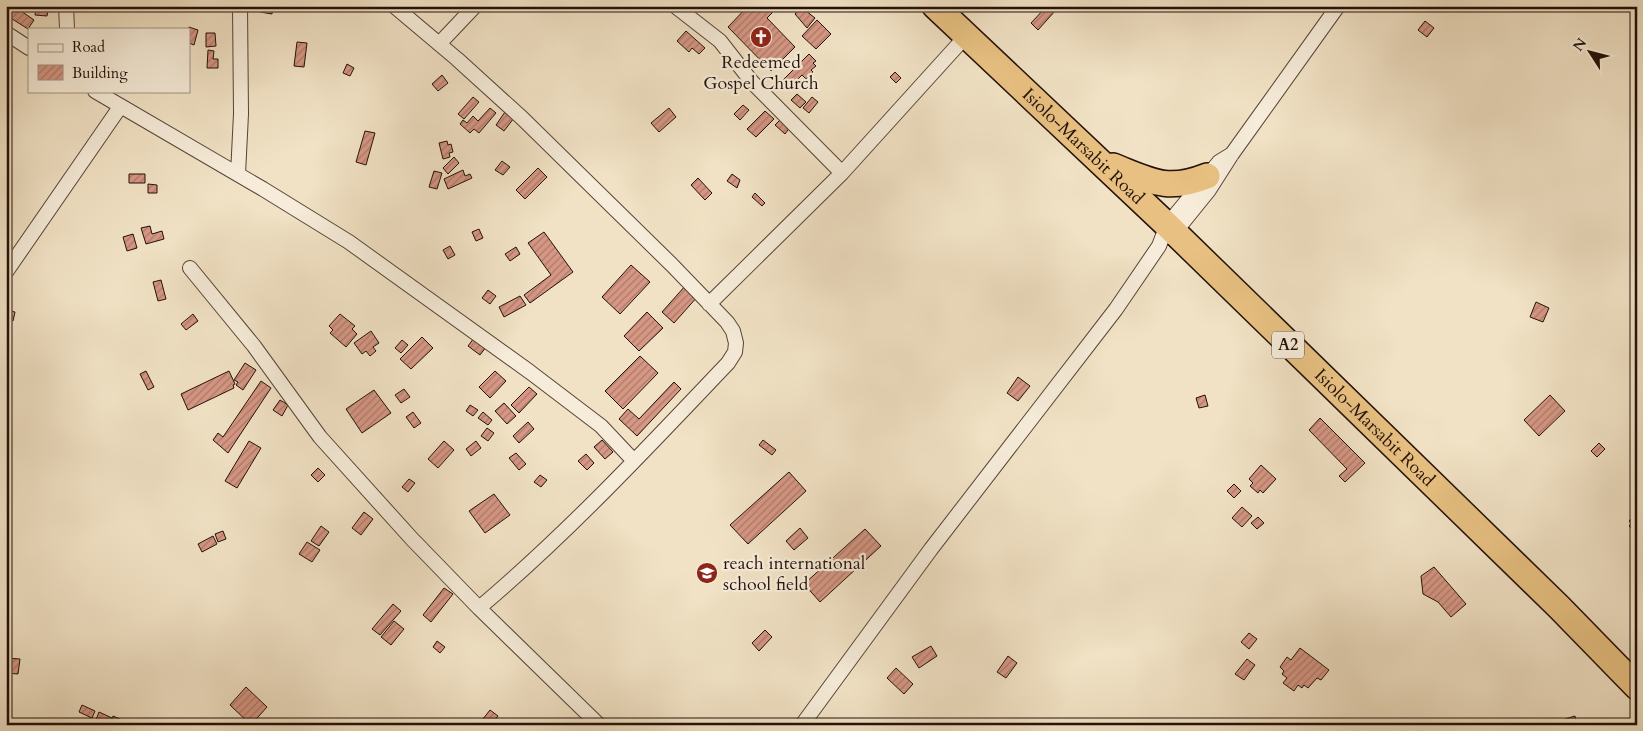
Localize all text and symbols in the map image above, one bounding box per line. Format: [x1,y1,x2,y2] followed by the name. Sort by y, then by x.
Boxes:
[749,25,773,49] church icon: Redeemed Gospel Church
[28,28,190,92] legend
[1566,28,1616,78] north arrow
[1569,34,1591,55] text: N
[72,37,105,57] text: Road
[703,50,819,96] place label: Redeemed Gospel Church
[72,63,128,83] text: Building
[1017,82,1150,210] street label: Isiolo-Marsabit Road
[1272,332,1304,358] road number: A2
[1309,363,1441,492] street label: Isiolo-Marsabit Road
[723,551,866,597] place label: reach international school field
[695,561,719,585] school or university icon: reach international school field

